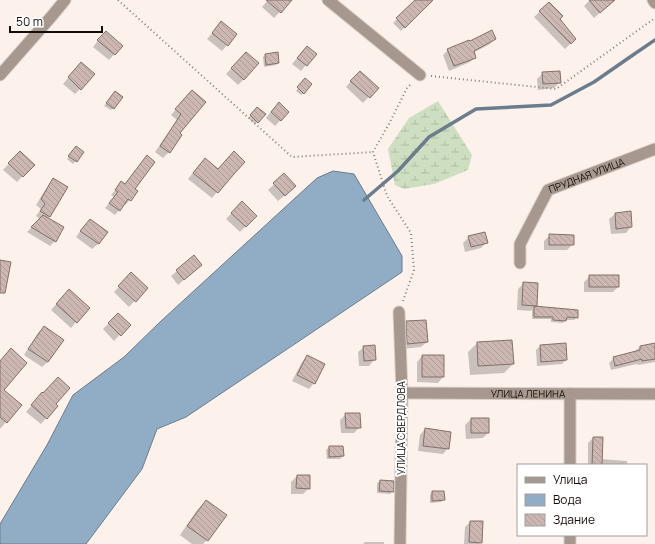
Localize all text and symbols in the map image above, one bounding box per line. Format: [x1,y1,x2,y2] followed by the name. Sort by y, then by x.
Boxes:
[10,8,102,34] scale bar
[16,13,43,30] text: 50 m
[546,154,627,196] street label: ПРУДНАЯ УЛИЦА
[394,380,408,475] street label: УЛИЦА СВЕРДЛОВА
[491,386,566,401] street label: УЛИЦА ЛЕНИНА
[517,464,647,536] legend
[553,471,587,488] text: Улица
[553,491,581,508] text: Вода
[553,511,595,528] text: Здание

